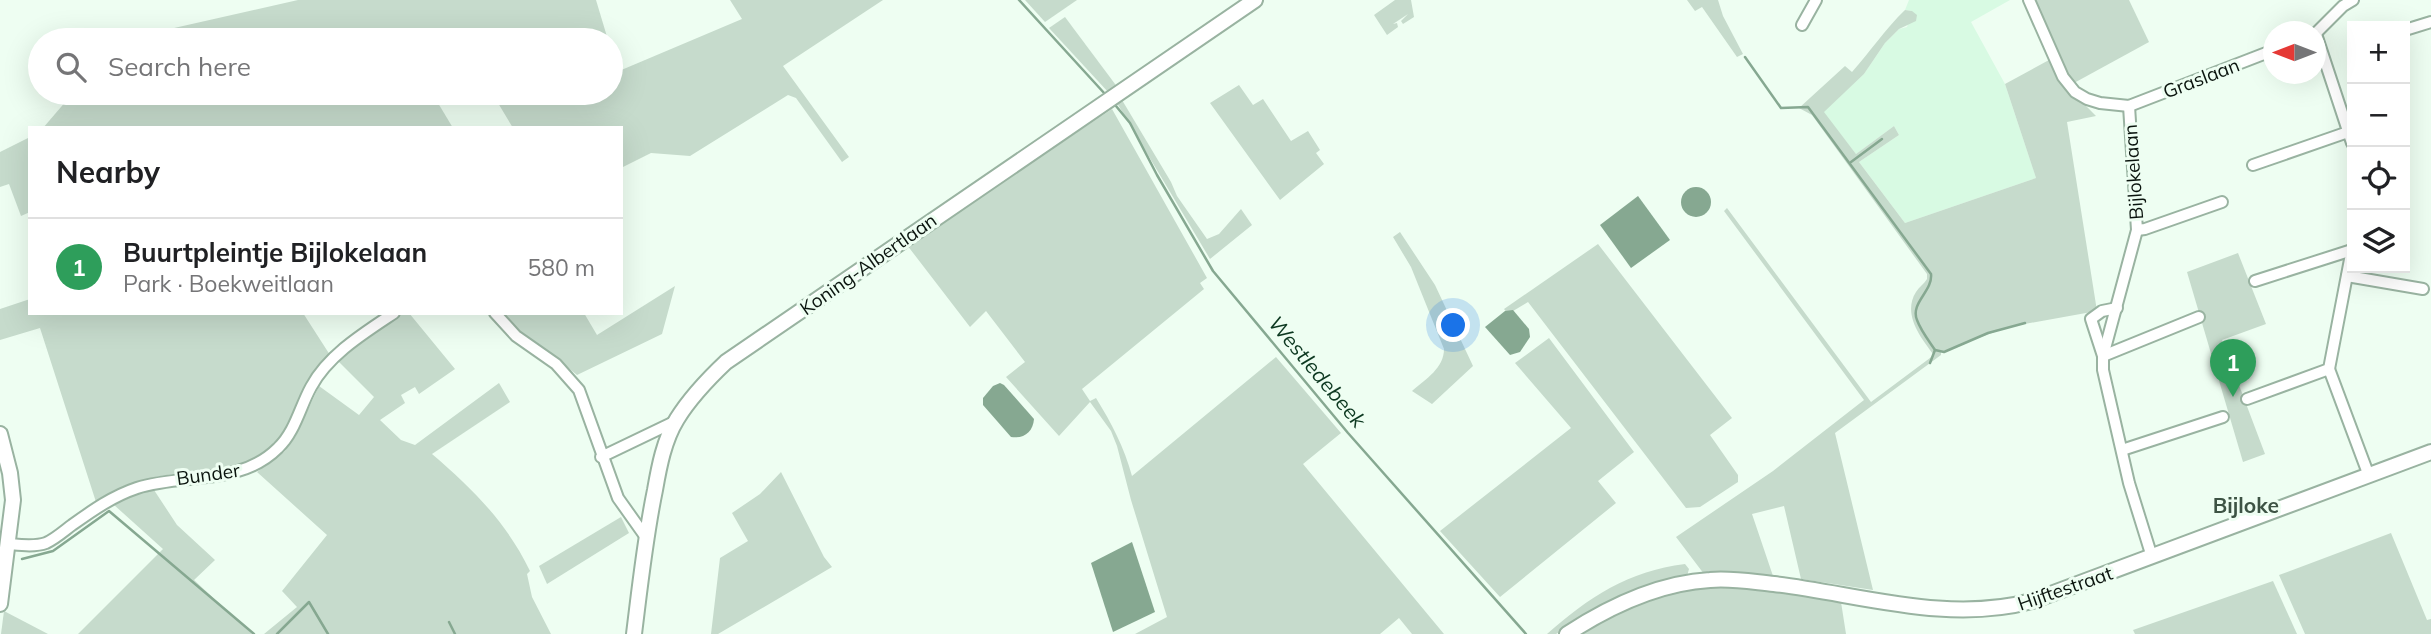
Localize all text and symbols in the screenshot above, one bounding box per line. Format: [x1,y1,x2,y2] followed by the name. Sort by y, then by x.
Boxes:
[2263,21,2326,84] north arrow
[2347,21,2410,273] map controls
[2347,21,2410,84] button: +
[28,28,623,105] search box
[52,48,90,86] icon: search
[108,50,251,83] text: Search here
[2159,52,2243,104] street label: Graslaan
[2347,84,2410,147] button: −
[2118,123,2148,221] street label: Bijlokelaan
[2347,147,2410,210] button: locate
[56,153,160,191] text: Nearby
[795,208,941,320] street label: Koning-Albertlaan
[2347,210,2410,273] button: layers
[123,236,427,269] text: Buurtpleintje Bijlokelaan
[72,253,86,282] text: 1
[527,253,595,282] text: 580 m
[123,269,334,298] text: Park · Boekweitlaan
[1436,308,1470,342] your location
[1263,310,1373,433] water label: Westledebeek
[2210,339,2256,397] pin: 1
[175,458,241,490] street label: Bunder
[2213,492,2279,518] district label: Bijloke
[2014,560,2116,615] street label: Hijftestraat

